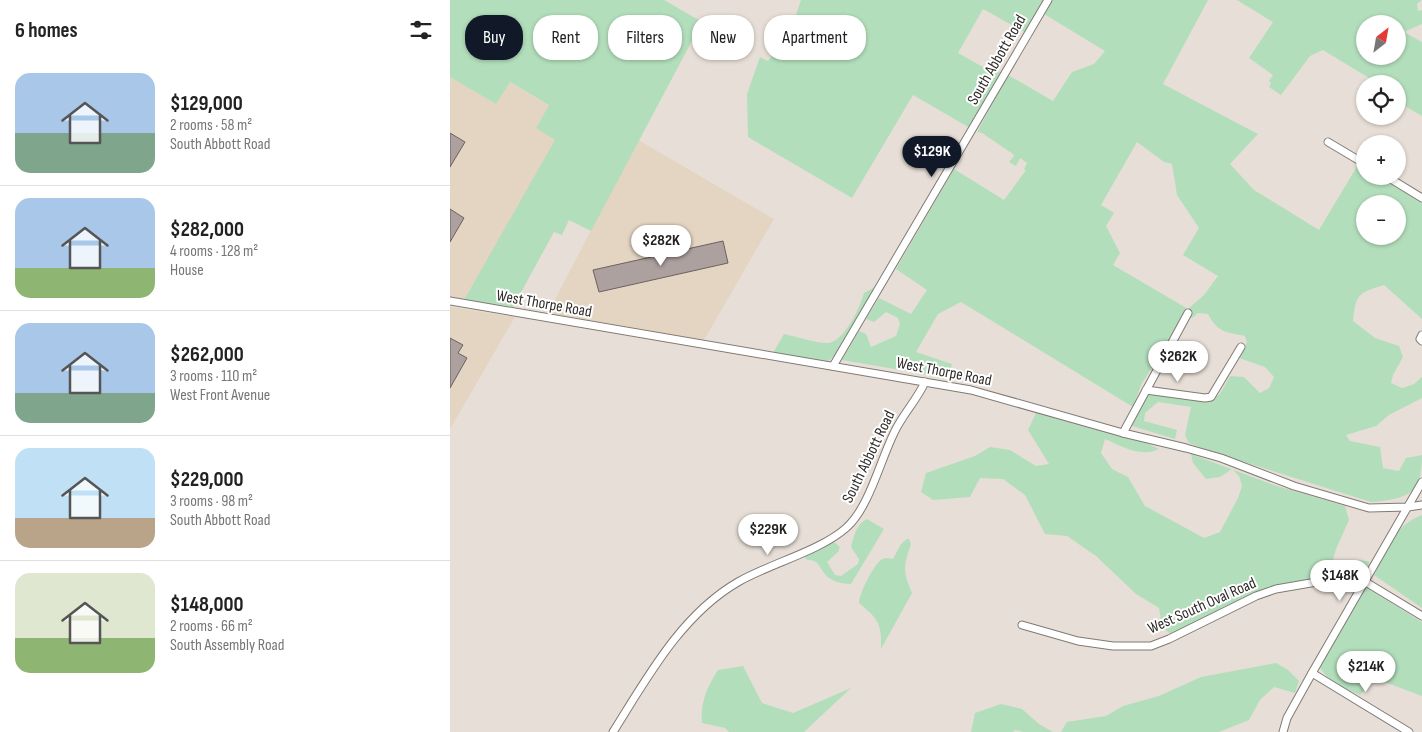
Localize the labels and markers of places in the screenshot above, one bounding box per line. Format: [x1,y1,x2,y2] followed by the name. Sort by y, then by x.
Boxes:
[897,136,967,178] pin: $129K
[626,224,696,267] pin: $282K
[1143,340,1213,383] pin: $262K
[733,514,803,556] pin: $229K
[1305,560,1375,602] pin: $148K
[1331,650,1401,693] pin: $214K

